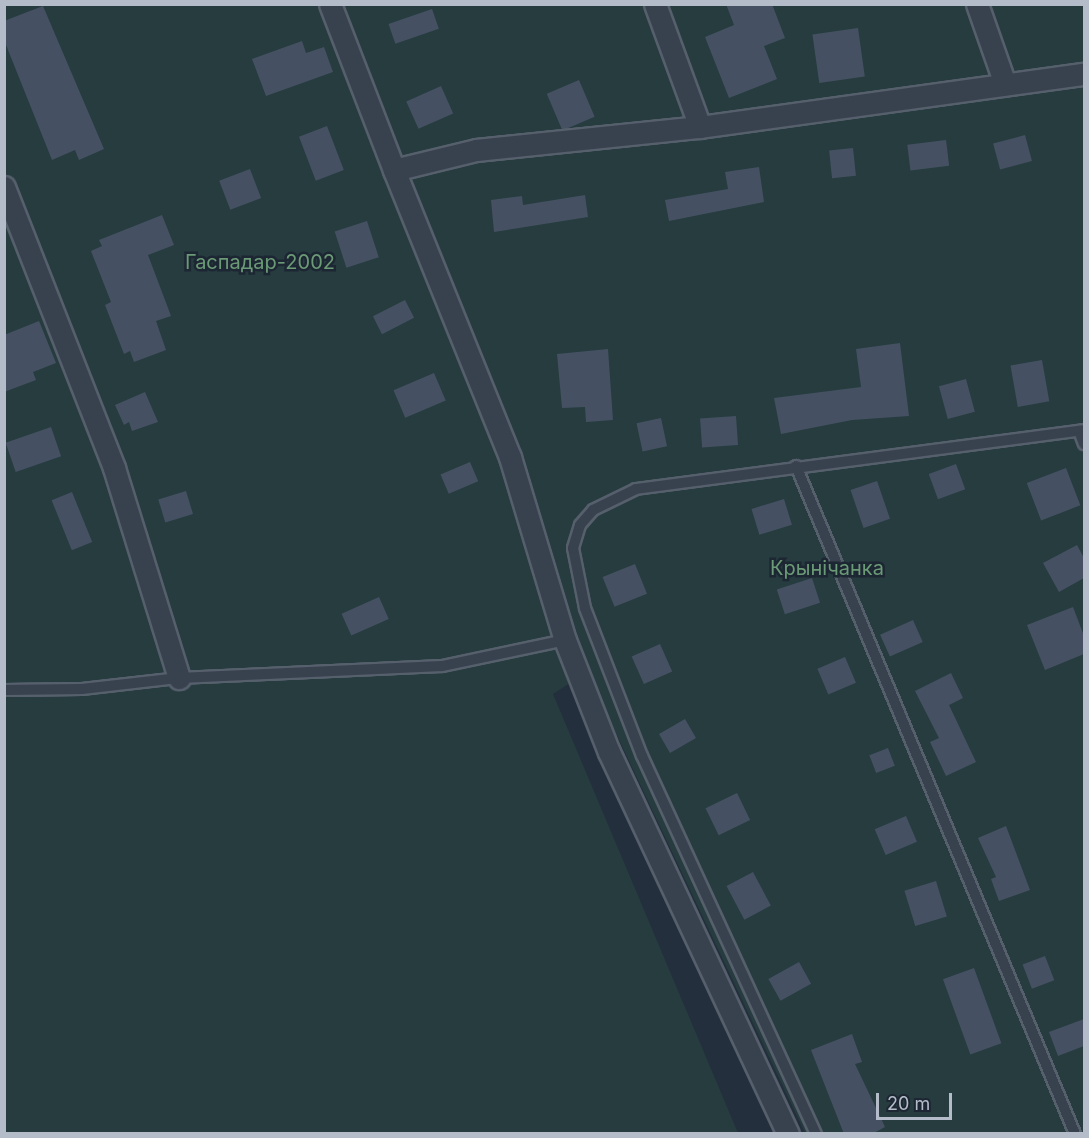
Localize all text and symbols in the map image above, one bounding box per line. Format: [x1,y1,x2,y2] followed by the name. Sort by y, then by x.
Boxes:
[185,250,335,274] park label: Гаспадар-2002
[770,556,884,580] park label: Крынічанка
[879,1081,956,1119] scale bar
[887,1093,930,1114] text: 20 m

